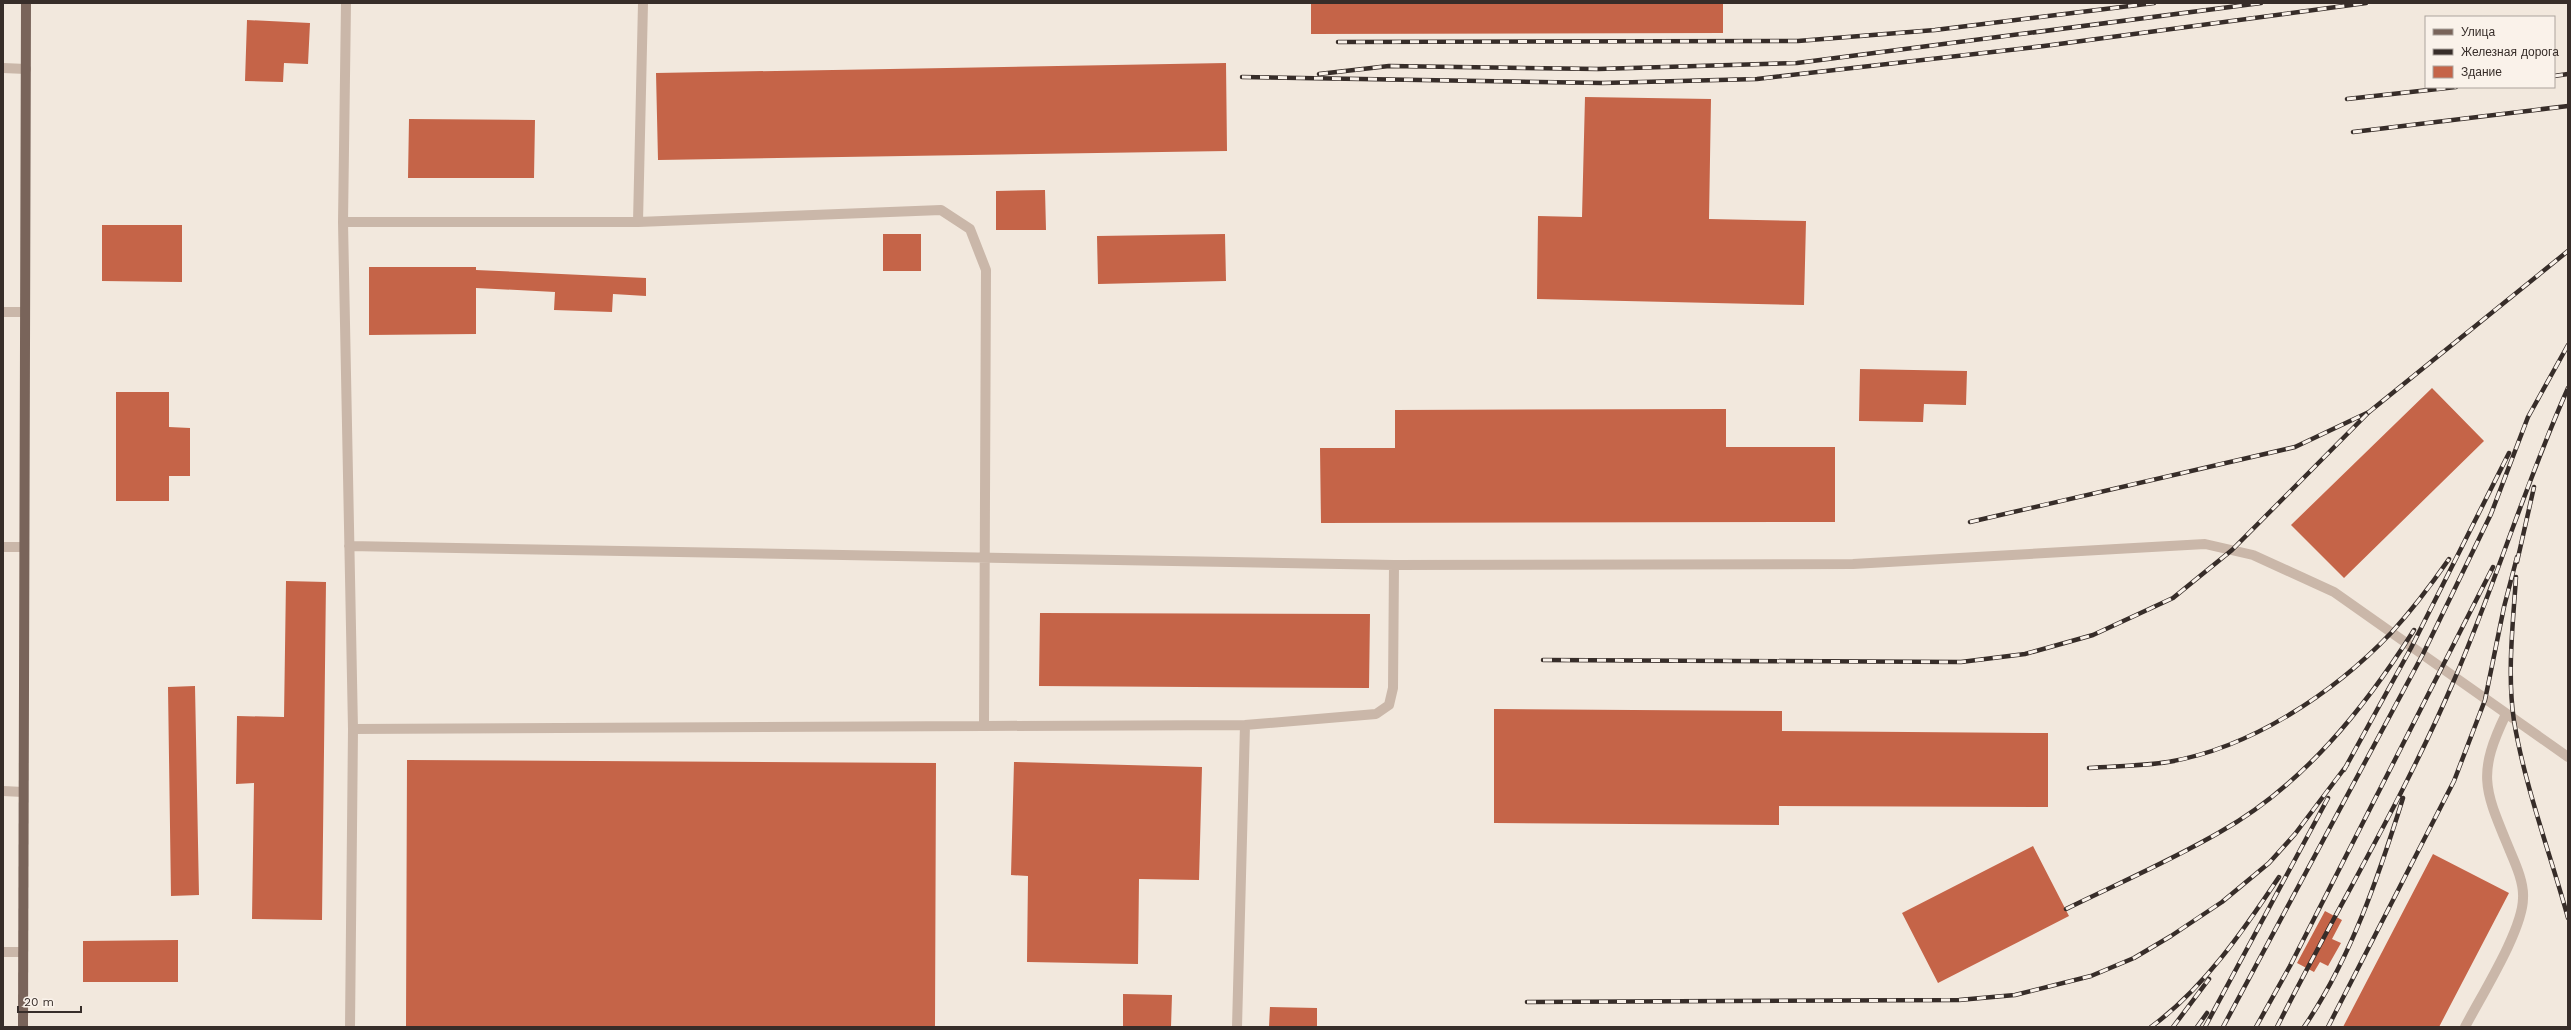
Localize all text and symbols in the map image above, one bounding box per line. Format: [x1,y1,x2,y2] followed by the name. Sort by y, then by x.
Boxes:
[2425,16,2555,88] legend
[2461,25,2495,39] text: Улица
[2461,45,2559,59] text: Железная дорога
[2461,65,2502,79] text: Здание
[18,988,81,1014] scale bar
[24,995,54,1009] text: 20 m

